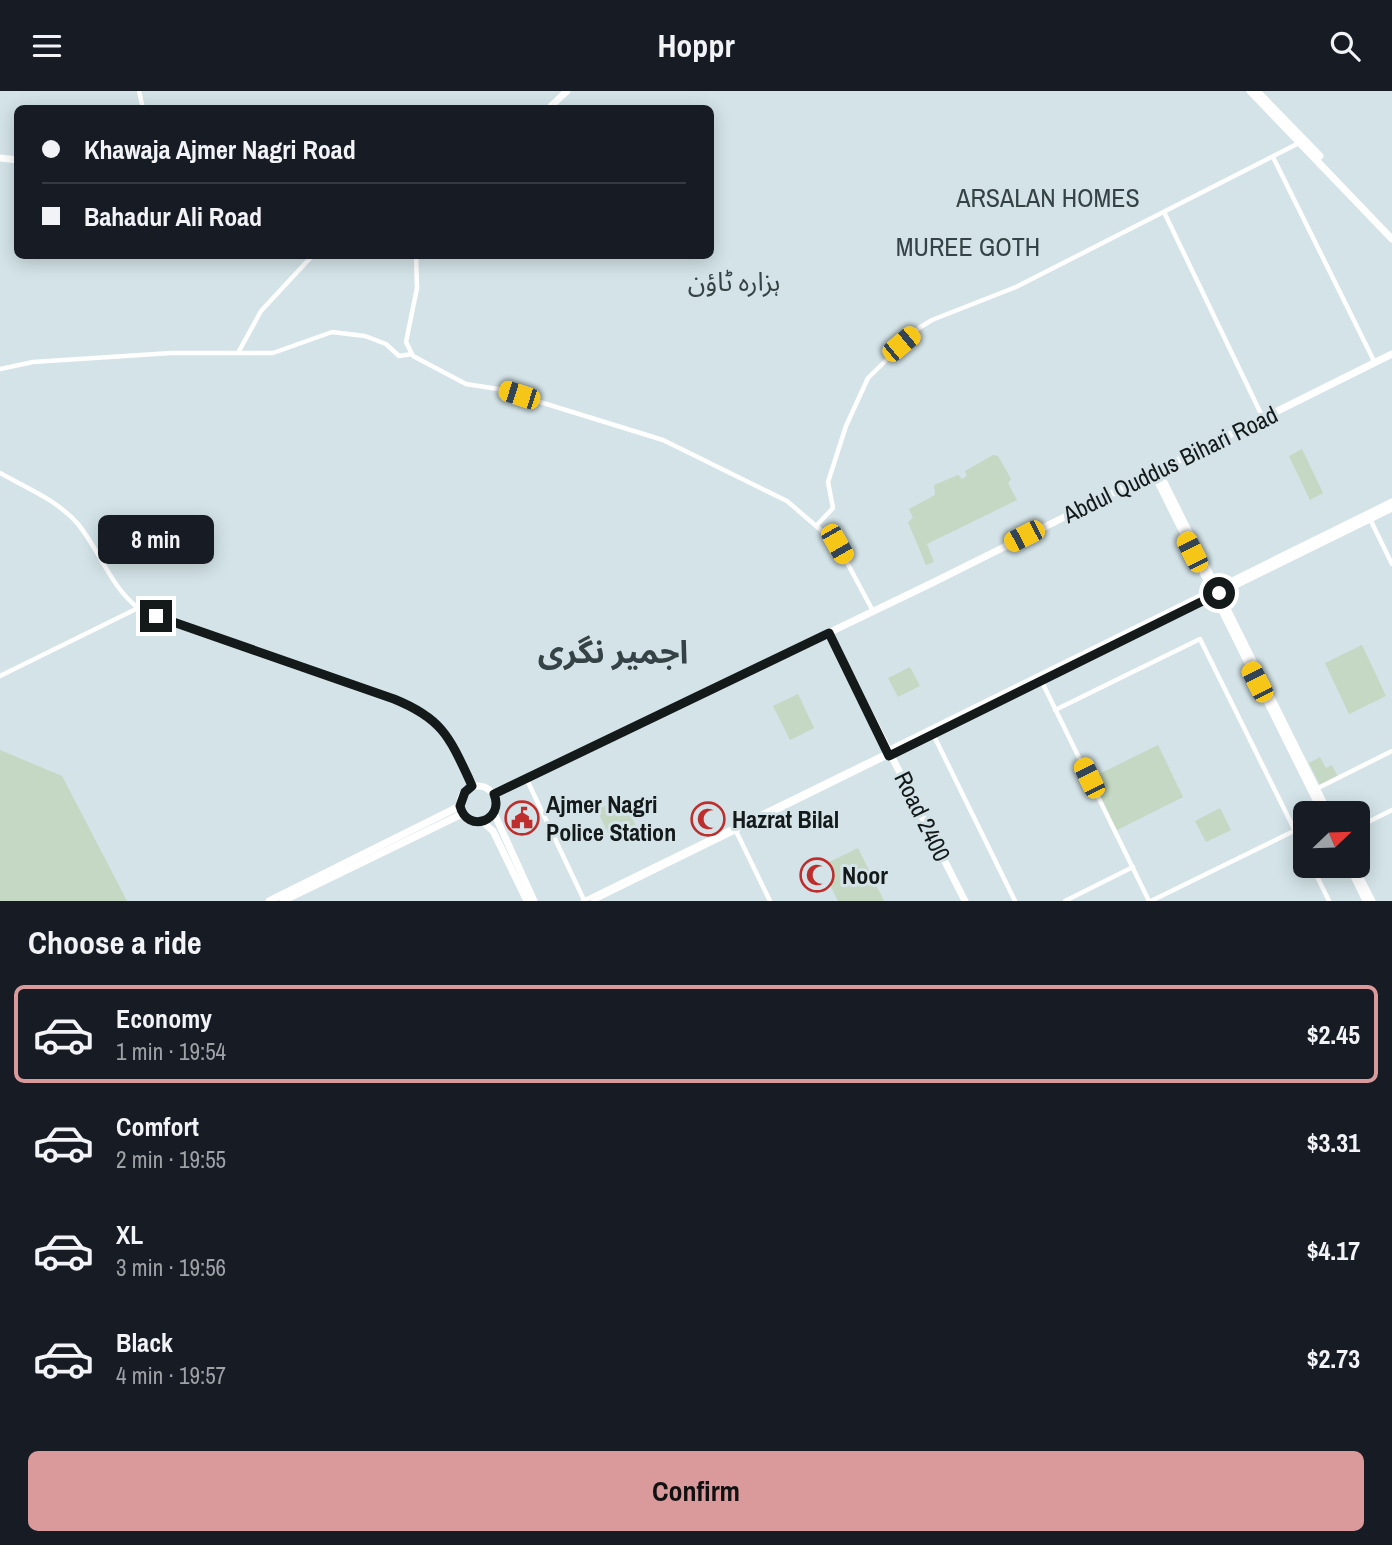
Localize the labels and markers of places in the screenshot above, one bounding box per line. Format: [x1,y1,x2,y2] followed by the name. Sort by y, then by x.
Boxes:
[546,788,676,848] place label: Ajmer Nagri Police Station
[503,799,541,837] public building icon: Ajmer Nagri Police Station
[689,800,727,838] mosque icon: Hazrat Bilal
[732,803,839,835] place label: Hazrat Bilal
[798,856,836,894] mosque icon: Noor
[842,859,888,891] place label: Noor

